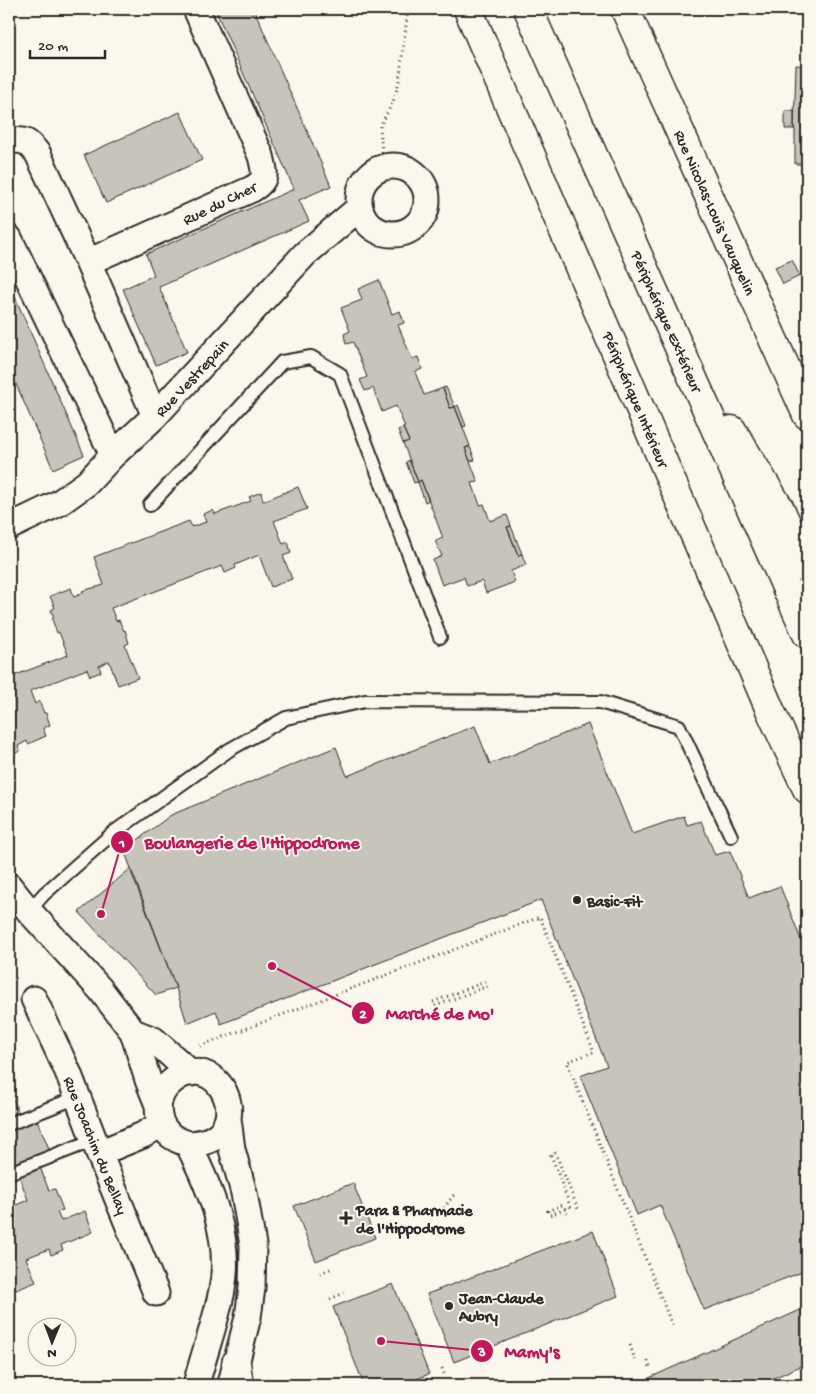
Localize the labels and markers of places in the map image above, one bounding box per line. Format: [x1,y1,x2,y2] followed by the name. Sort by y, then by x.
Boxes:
[109,825,369,858] callout: Boulangerie de l'Hippodrome
[571,894,583,906] marker: Basic-Fit
[586,894,644,913] place label: Basic-Fit
[350,996,504,1029] callout: Marché de Mo'
[355,1203,473,1240] place label: Para & Pharmacie de l'Hippodrome
[340,1212,352,1224] marker: Para & Pharmacie de l'Hippodrome
[458,1291,544,1328] place label: Jean-Claude Aubry
[443,1300,455,1312] marker: Jean-Claude Aubry
[469,1335,570,1368] callout: Mamy's

